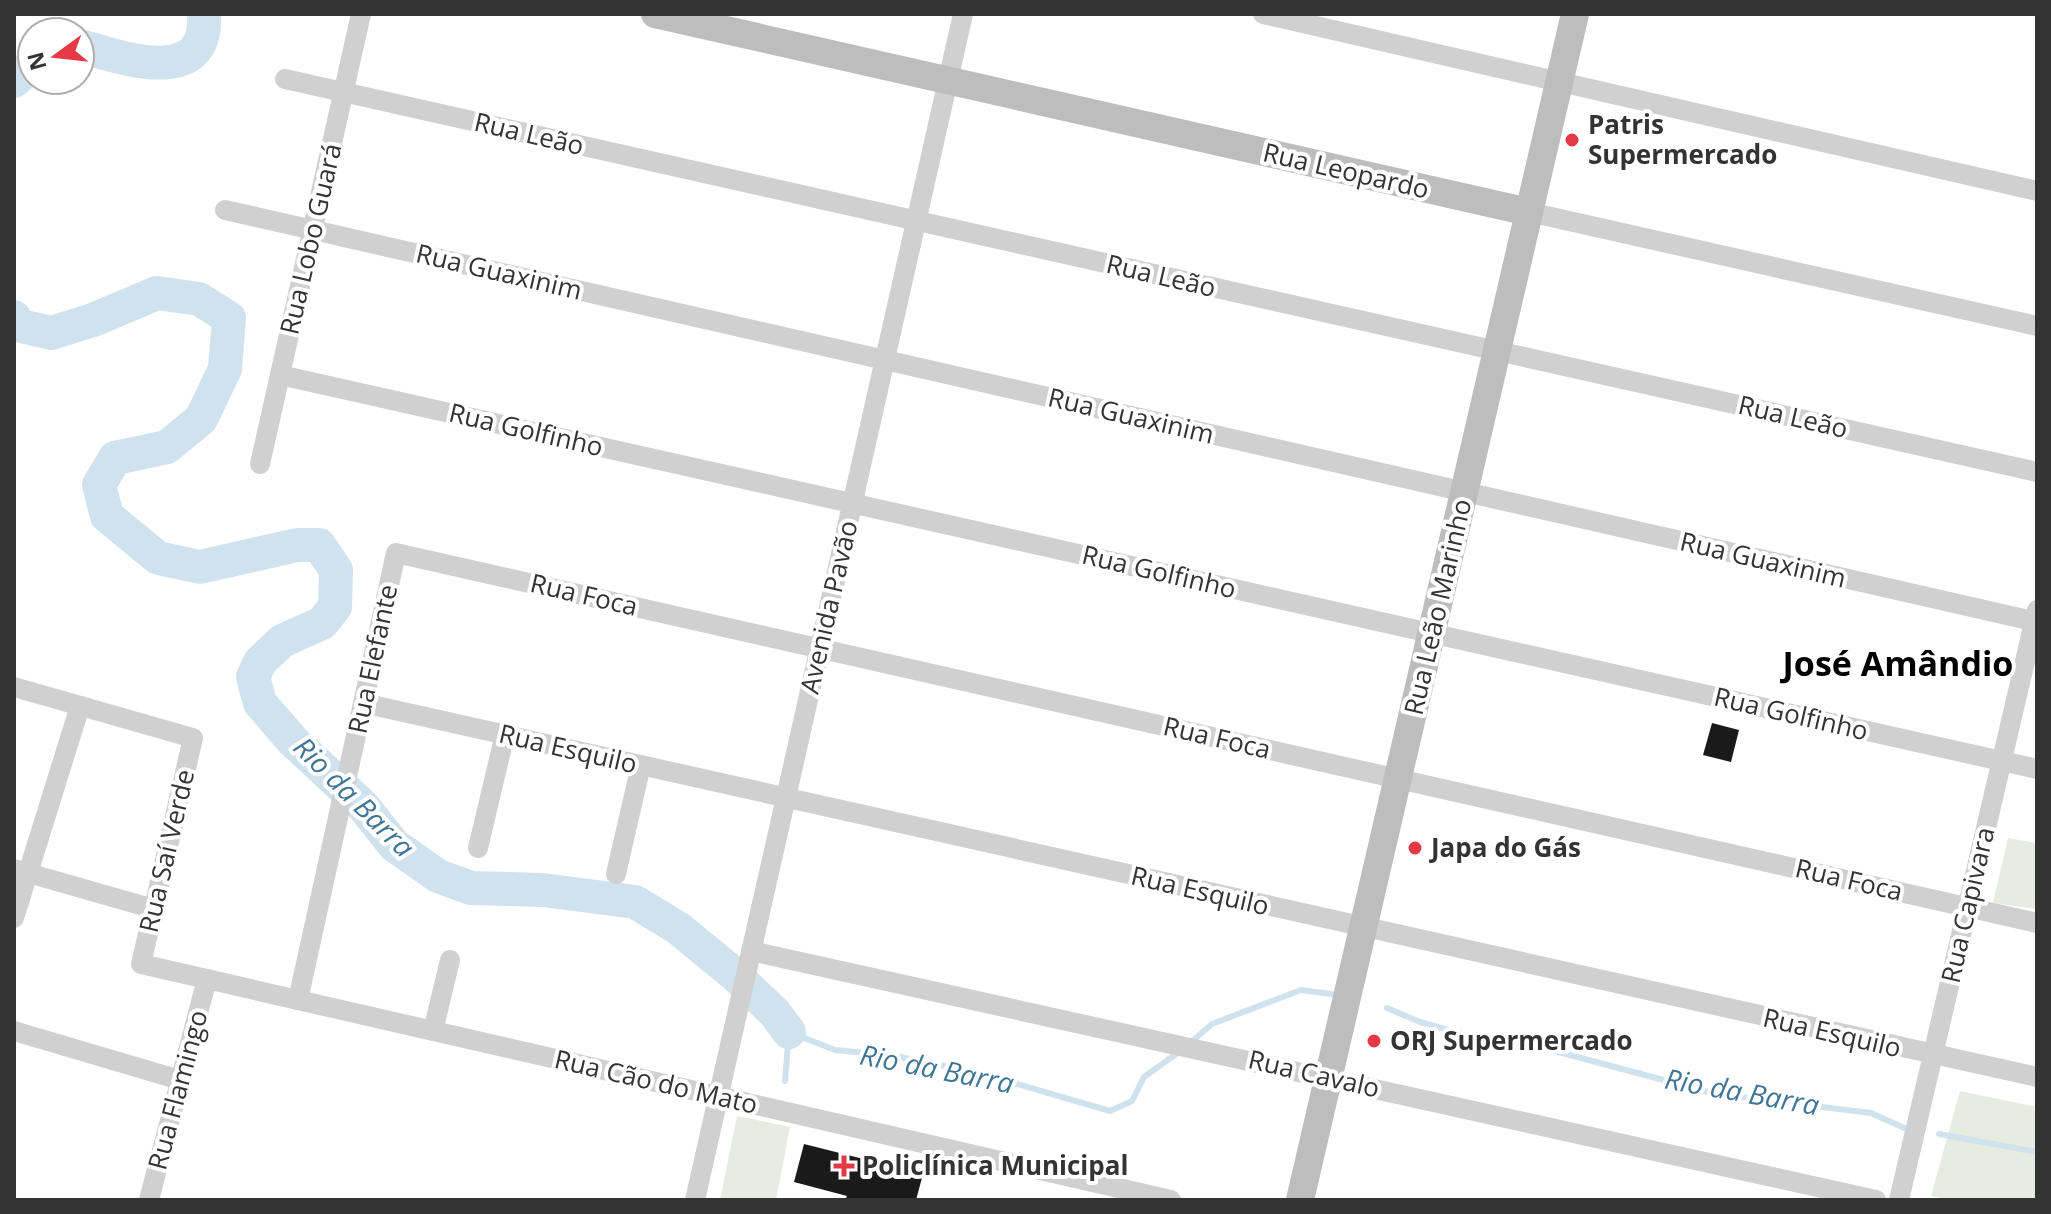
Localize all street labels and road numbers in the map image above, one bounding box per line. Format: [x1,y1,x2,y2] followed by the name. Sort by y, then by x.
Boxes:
[471,103,588,163] street label: Rua Leão
[1260,133,1433,207] street label: Rua Leopardo
[271,140,350,338] street label: Rua Lobo Guará
[413,234,586,308] street label: Rua Guaxinim
[1103,245,1220,305] street label: Rua Leão
[1045,378,1218,452] street label: Rua Guaxinim
[1735,386,1852,446] street label: Rua Leão
[446,394,607,464] street label: Rua Golfinho
[1395,495,1479,718] street label: Rua Leão Marinho
[791,517,865,697] street label: Avenida Pavão
[1677,522,1850,596] street label: Rua Guaxinim
[1079,536,1240,606] street label: Rua Golfinho
[527,564,641,624] street label: Rua Foca
[339,581,405,737] street label: Rua Elefante
[1711,678,1872,748] street label: Rua Golfinho
[1160,707,1274,767] street label: Rua Foca
[496,715,641,781] street label: Rua Esquilo
[130,766,202,936] street label: Rua Saí Verde
[1932,823,2002,986] street label: Rua Capivara
[1792,849,1906,909] street label: Rua Foca
[1128,857,1273,923] street label: Rua Esquilo
[1760,999,1905,1065] street label: Rua Esquilo
[138,1006,216,1174] street label: Rua Flamingo
[551,1040,761,1122] street label: Rua Cão do Mato
[1245,1040,1383,1106] street label: Rua Cavalo

